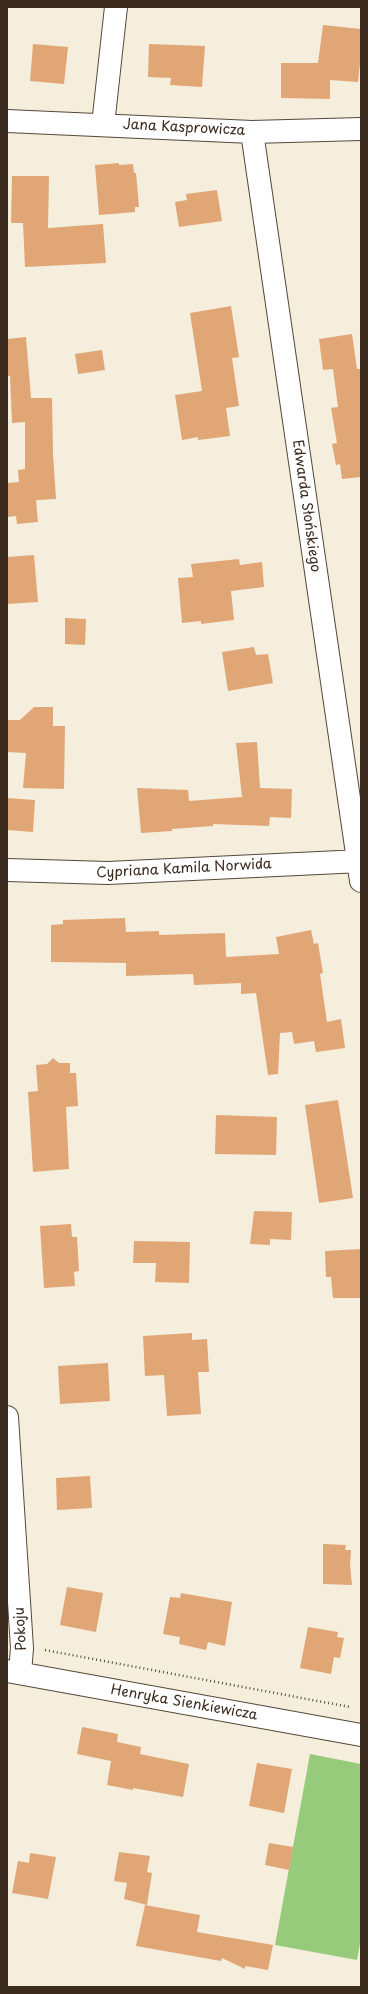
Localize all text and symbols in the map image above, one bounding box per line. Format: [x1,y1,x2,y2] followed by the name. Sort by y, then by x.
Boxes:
[122,116,246,140] street label: Jana Kasprowicza
[288,439,324,573] street label: Edwarda Słońskiego
[96,856,272,882] street label: Cypriana Kamila Norwida
[11,1607,31,1651] street label: Pokoju
[109,1682,259,1724] street label: Henryka Sienkiewicza

